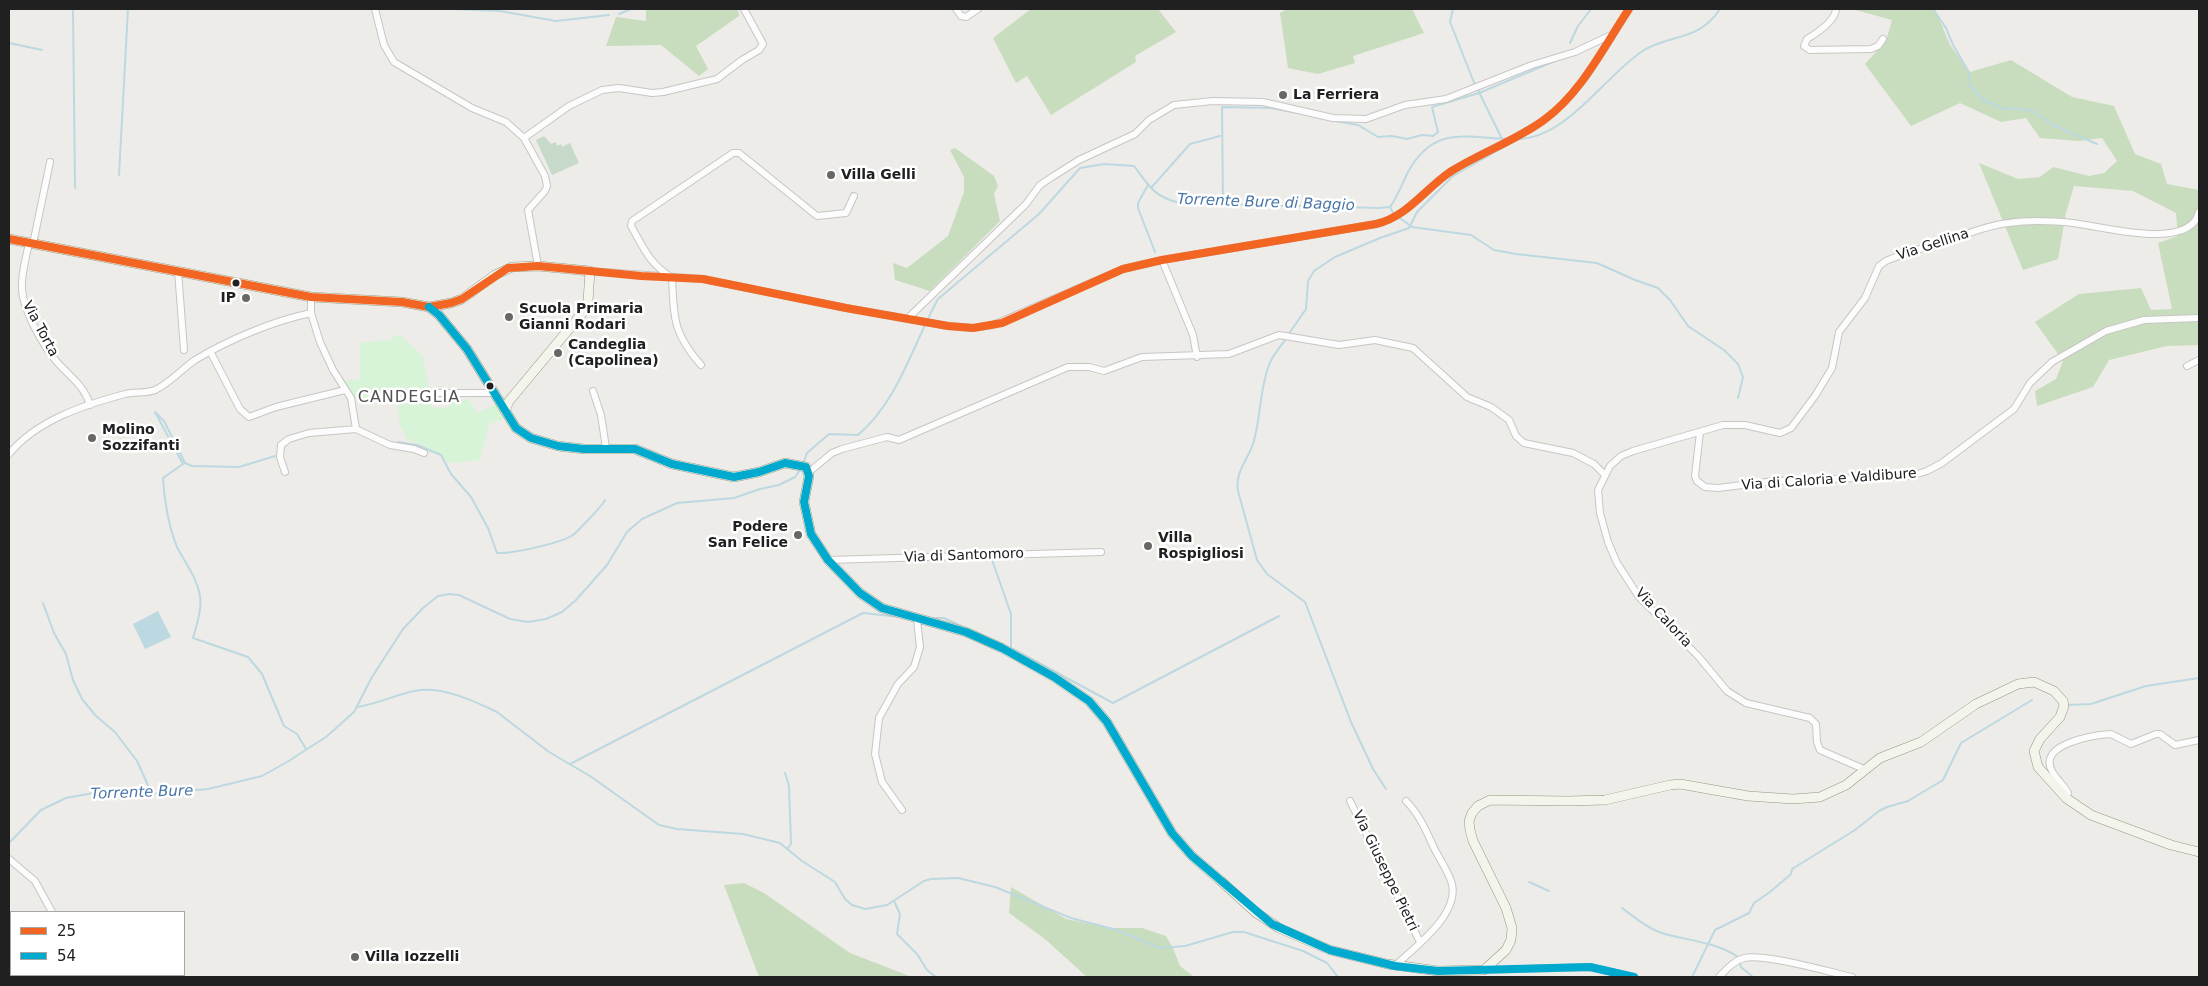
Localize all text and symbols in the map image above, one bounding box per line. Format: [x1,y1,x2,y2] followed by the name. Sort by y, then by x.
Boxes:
[1293,87,1379,103] place label: La Ferriera
[1277,89,1289,101] marker: La Ferriera
[841,167,916,183] place label: Villa Gelli
[825,169,837,181] marker: Villa Gelli
[1177,191,1355,215] water label: Torrente Bure di Baggio
[1895,225,1971,265] street label: Via Gellina
[231,278,241,288] unlabelled marker
[221,290,236,306] place label: IP
[240,292,252,304] marker: IP
[18,298,62,360] street label: Via Torta
[519,301,643,334] place label: Scuola Primaria Gianni Rodari
[503,311,515,323] marker: Scuola Primaria Gianni Rodari
[568,337,659,370] place label: Candeglia (Capolinea)
[552,347,564,359] marker: Candeglia (Capolinea)
[485,381,495,391] unlabelled marker
[357,388,461,408] district label: CANDEGLIA
[102,422,180,454] place label: Molino Sozzifanti
[86,432,98,444] marker: Molino Sozzifanti
[1741,465,1917,495] street label: Via di Caloria e Valdibure
[708,519,788,552] place label: Podere San Felice
[792,529,804,541] marker: Podere San Felice
[1158,530,1244,562] place label: Villa Rospigliosi
[1142,540,1154,552] marker: Villa Rospigliosi
[904,546,1024,566] street label: Via di Santomoro
[1631,585,1695,651] street label: Via Caloria
[90,782,194,804] water label: Torrente Bure
[1348,808,1422,934] street label: Via Giuseppe Pietri
[10,911,185,976] legend
[57,922,76,940] text: 25
[57,947,76,965] text: 54
[365,949,459,965] place label: Villa Iozzelli
[349,951,361,963] marker: Villa Iozzelli

